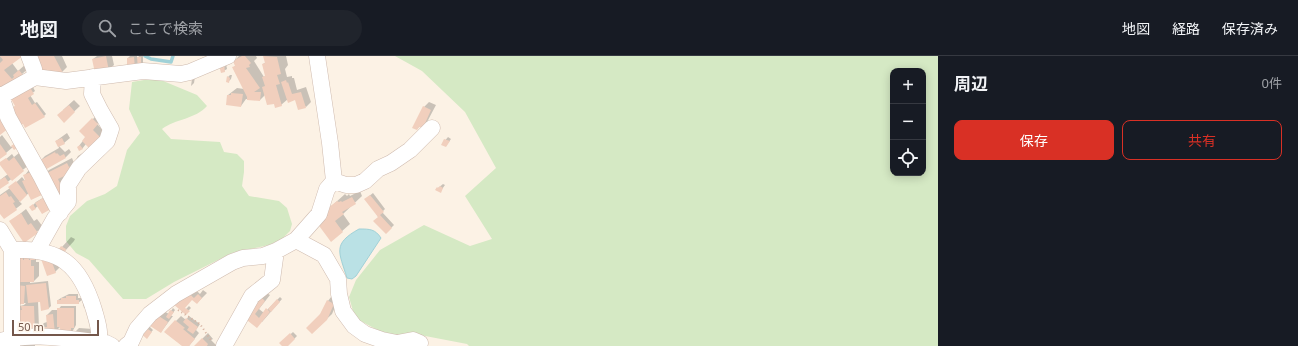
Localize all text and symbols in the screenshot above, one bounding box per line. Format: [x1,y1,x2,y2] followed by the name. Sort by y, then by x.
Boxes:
[82,10,362,46] search box
[20,16,58,42] text: 地図
[96,17,118,39] icon: search
[128,18,203,38] text: ここで検索
[1122,19,1150,38] text: 地図
[1172,19,1200,38] text: 経路
[1222,19,1278,38] text: 保存済み
[890,68,926,176] map controls
[890,68,926,104] button: +
[954,72,988,95] text: 周辺
[1262,74,1282,92] text: 0件
[890,104,926,140] button: −
[954,120,1114,160] button: 保存
[1122,120,1282,160] button: 共有
[890,140,926,176] button: locate
[12,318,99,337] scale bar
[18,319,44,334] text: 50 m

